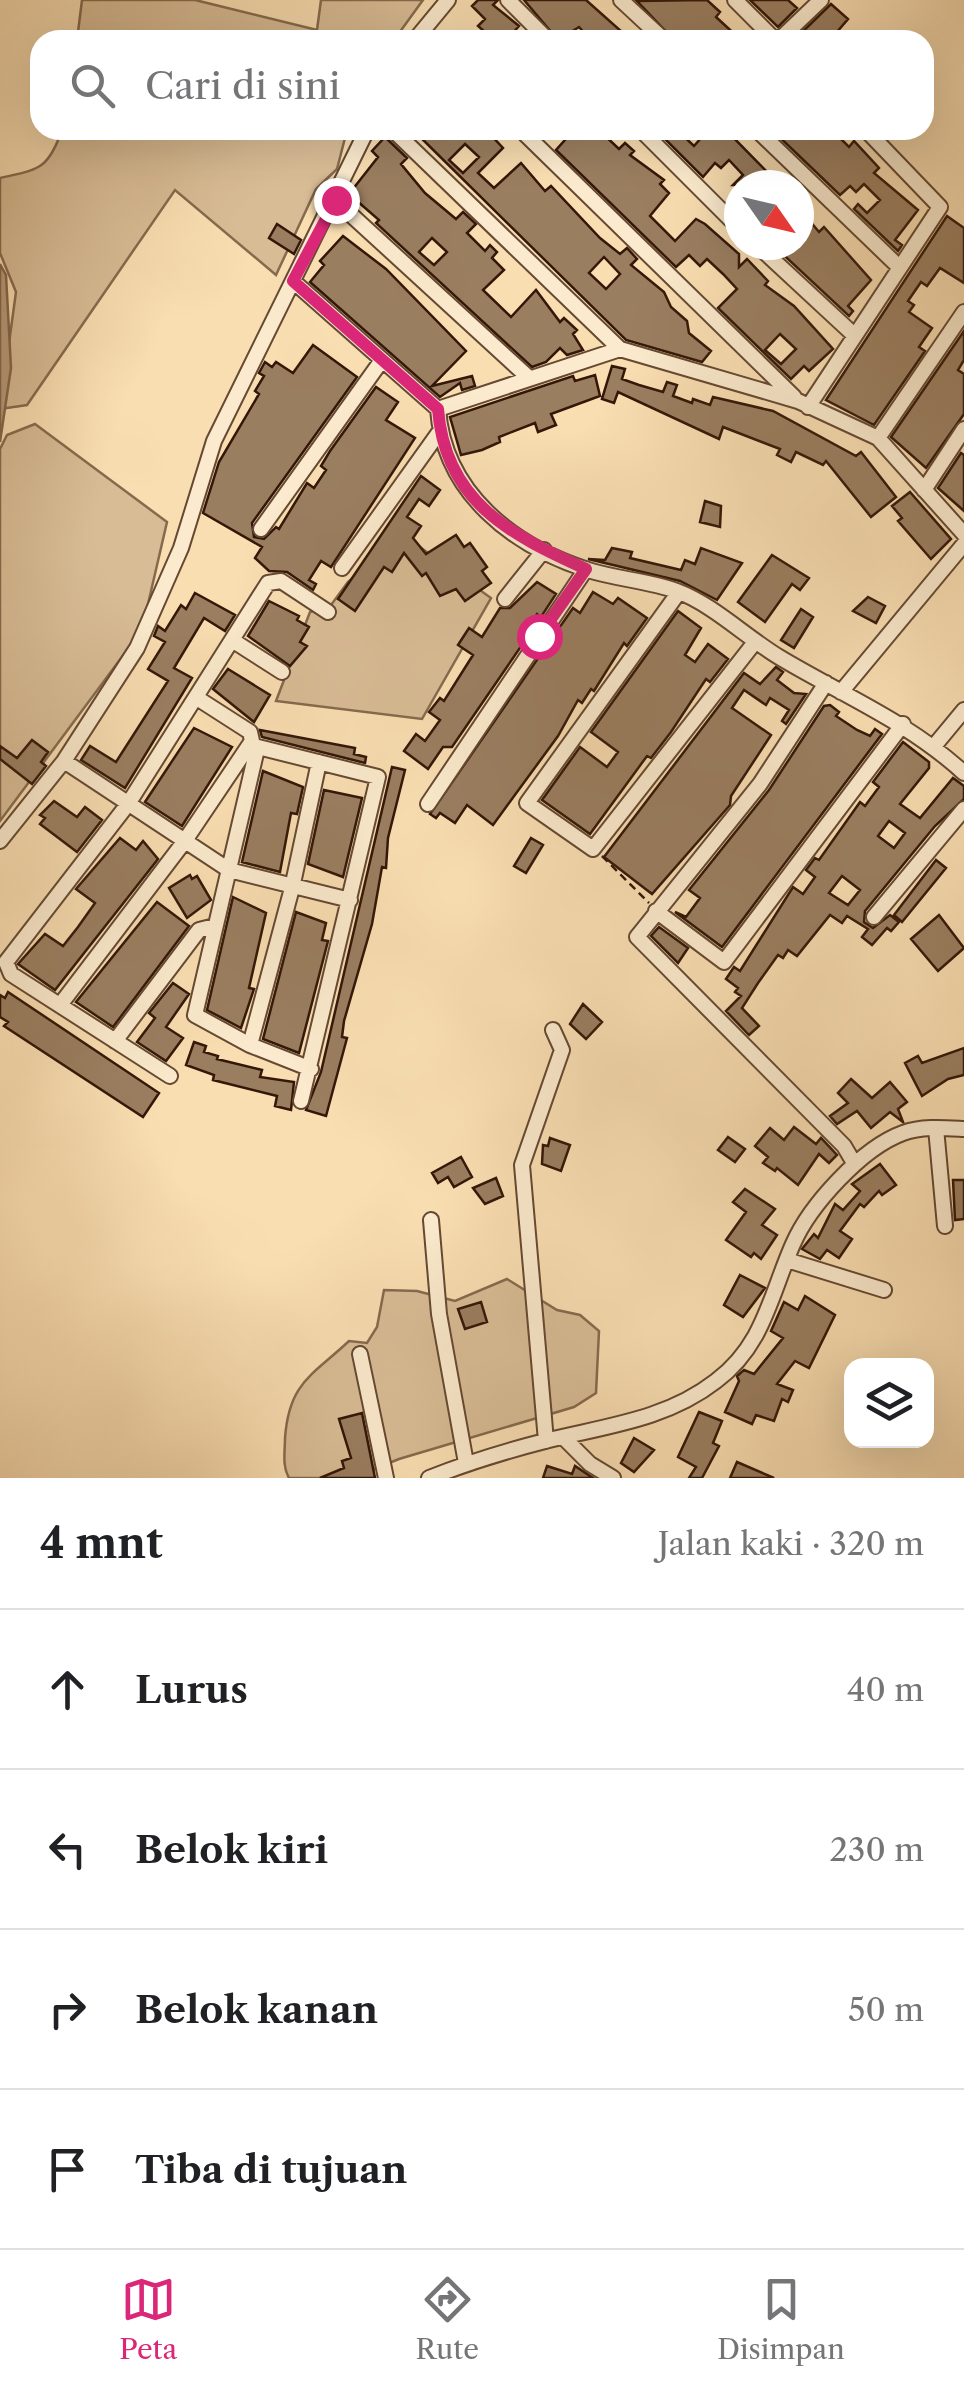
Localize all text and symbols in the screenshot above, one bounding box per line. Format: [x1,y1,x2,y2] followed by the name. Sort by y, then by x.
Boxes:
[30,30,934,140] search box
[65,58,120,113] icon: search
[145,62,340,109] text: Cari di sini
[724,170,814,260] north arrow
[314,178,360,224] route end
[517,614,563,660] route start
[844,1358,934,1448] map controls
[844,1358,934,1448] button: layers
[40,1517,163,1569] text: 4 mnt
[658,1524,924,1563] text: Jalan kaki · 320 m
[40,1662,95,1717] icon: ahead
[135,1666,248,1713] text: Lurus
[847,1670,924,1709] text: 40 m
[40,1822,95,1877] icon: left
[135,1826,328,1873] text: Belok kiri
[829,1830,924,1869] text: 230 m
[40,1982,95,2037] icon: right
[135,1986,378,2033] text: Belok kanan
[848,1990,924,2029] text: 50 m
[40,2142,95,2197] icon: arrive
[135,2146,407,2193] text: Tiba di tujuan
[119,2272,177,2366] tab: Peta
[416,2272,479,2366] tab: Rute
[717,2272,845,2366] tab: Disimpan

